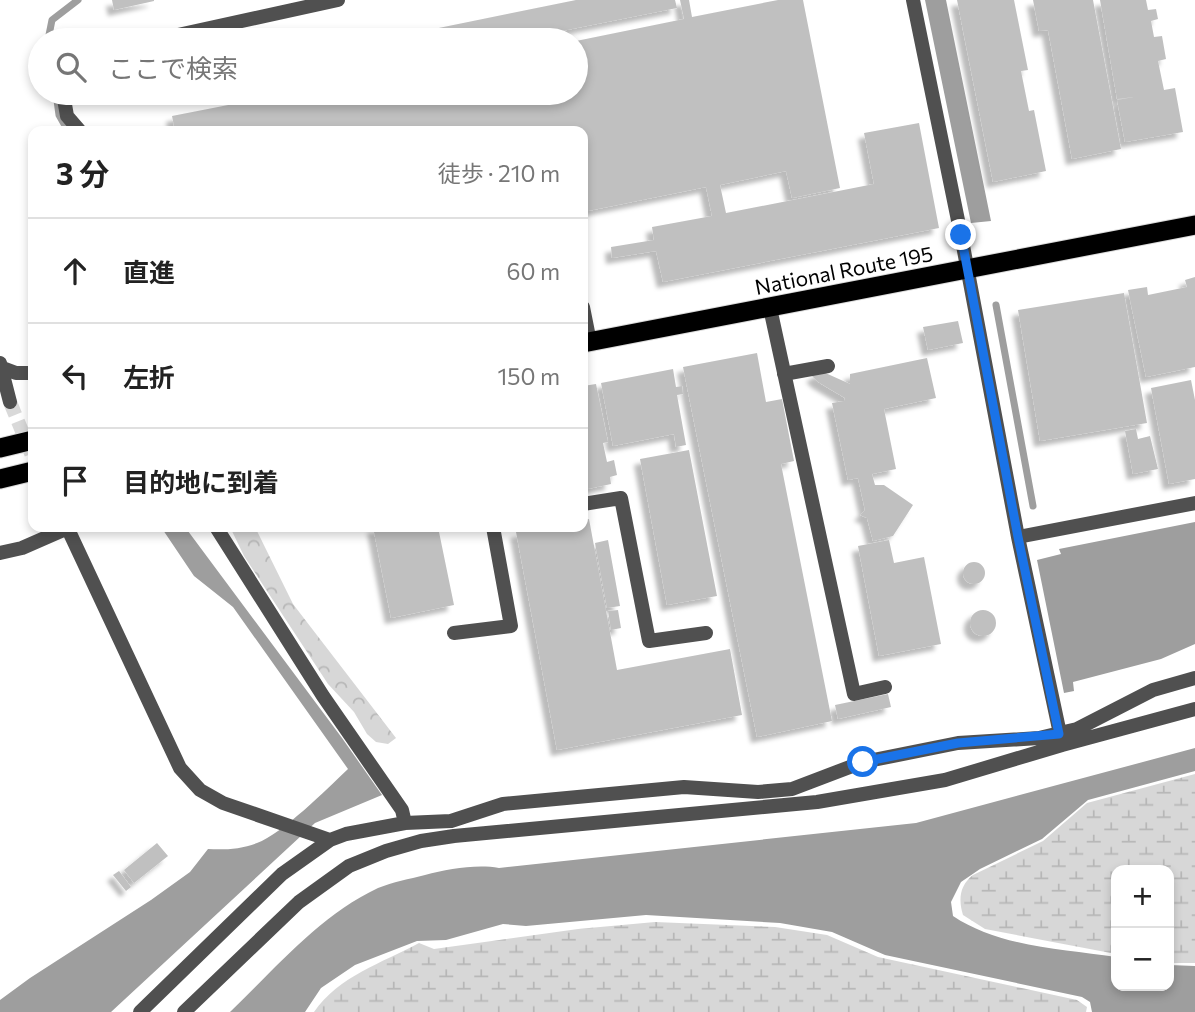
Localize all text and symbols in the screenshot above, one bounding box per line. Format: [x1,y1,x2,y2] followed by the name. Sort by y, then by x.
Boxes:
[28,28,588,105] search box
[52,48,90,86] icon: search
[108,52,238,83] text: ここで検索
[56,154,109,191] text: 3 分
[438,159,560,187] text: 徒歩 · 210 m
[945,219,976,250] route end
[753,240,935,299] street label: National Route 195
[56,252,94,290] icon: ahead
[123,256,175,287] text: 直進
[507,257,560,285] text: 60 m
[56,357,94,395] icon: left
[123,361,175,392] text: 左折
[497,362,560,390] text: 150 m
[56,462,94,500] icon: arrive
[123,466,279,497] text: 目的地に到着
[847,746,878,777] route start
[1111,865,1174,991] map controls
[1111,865,1174,928] button: +
[1111,928,1174,991] button: −

